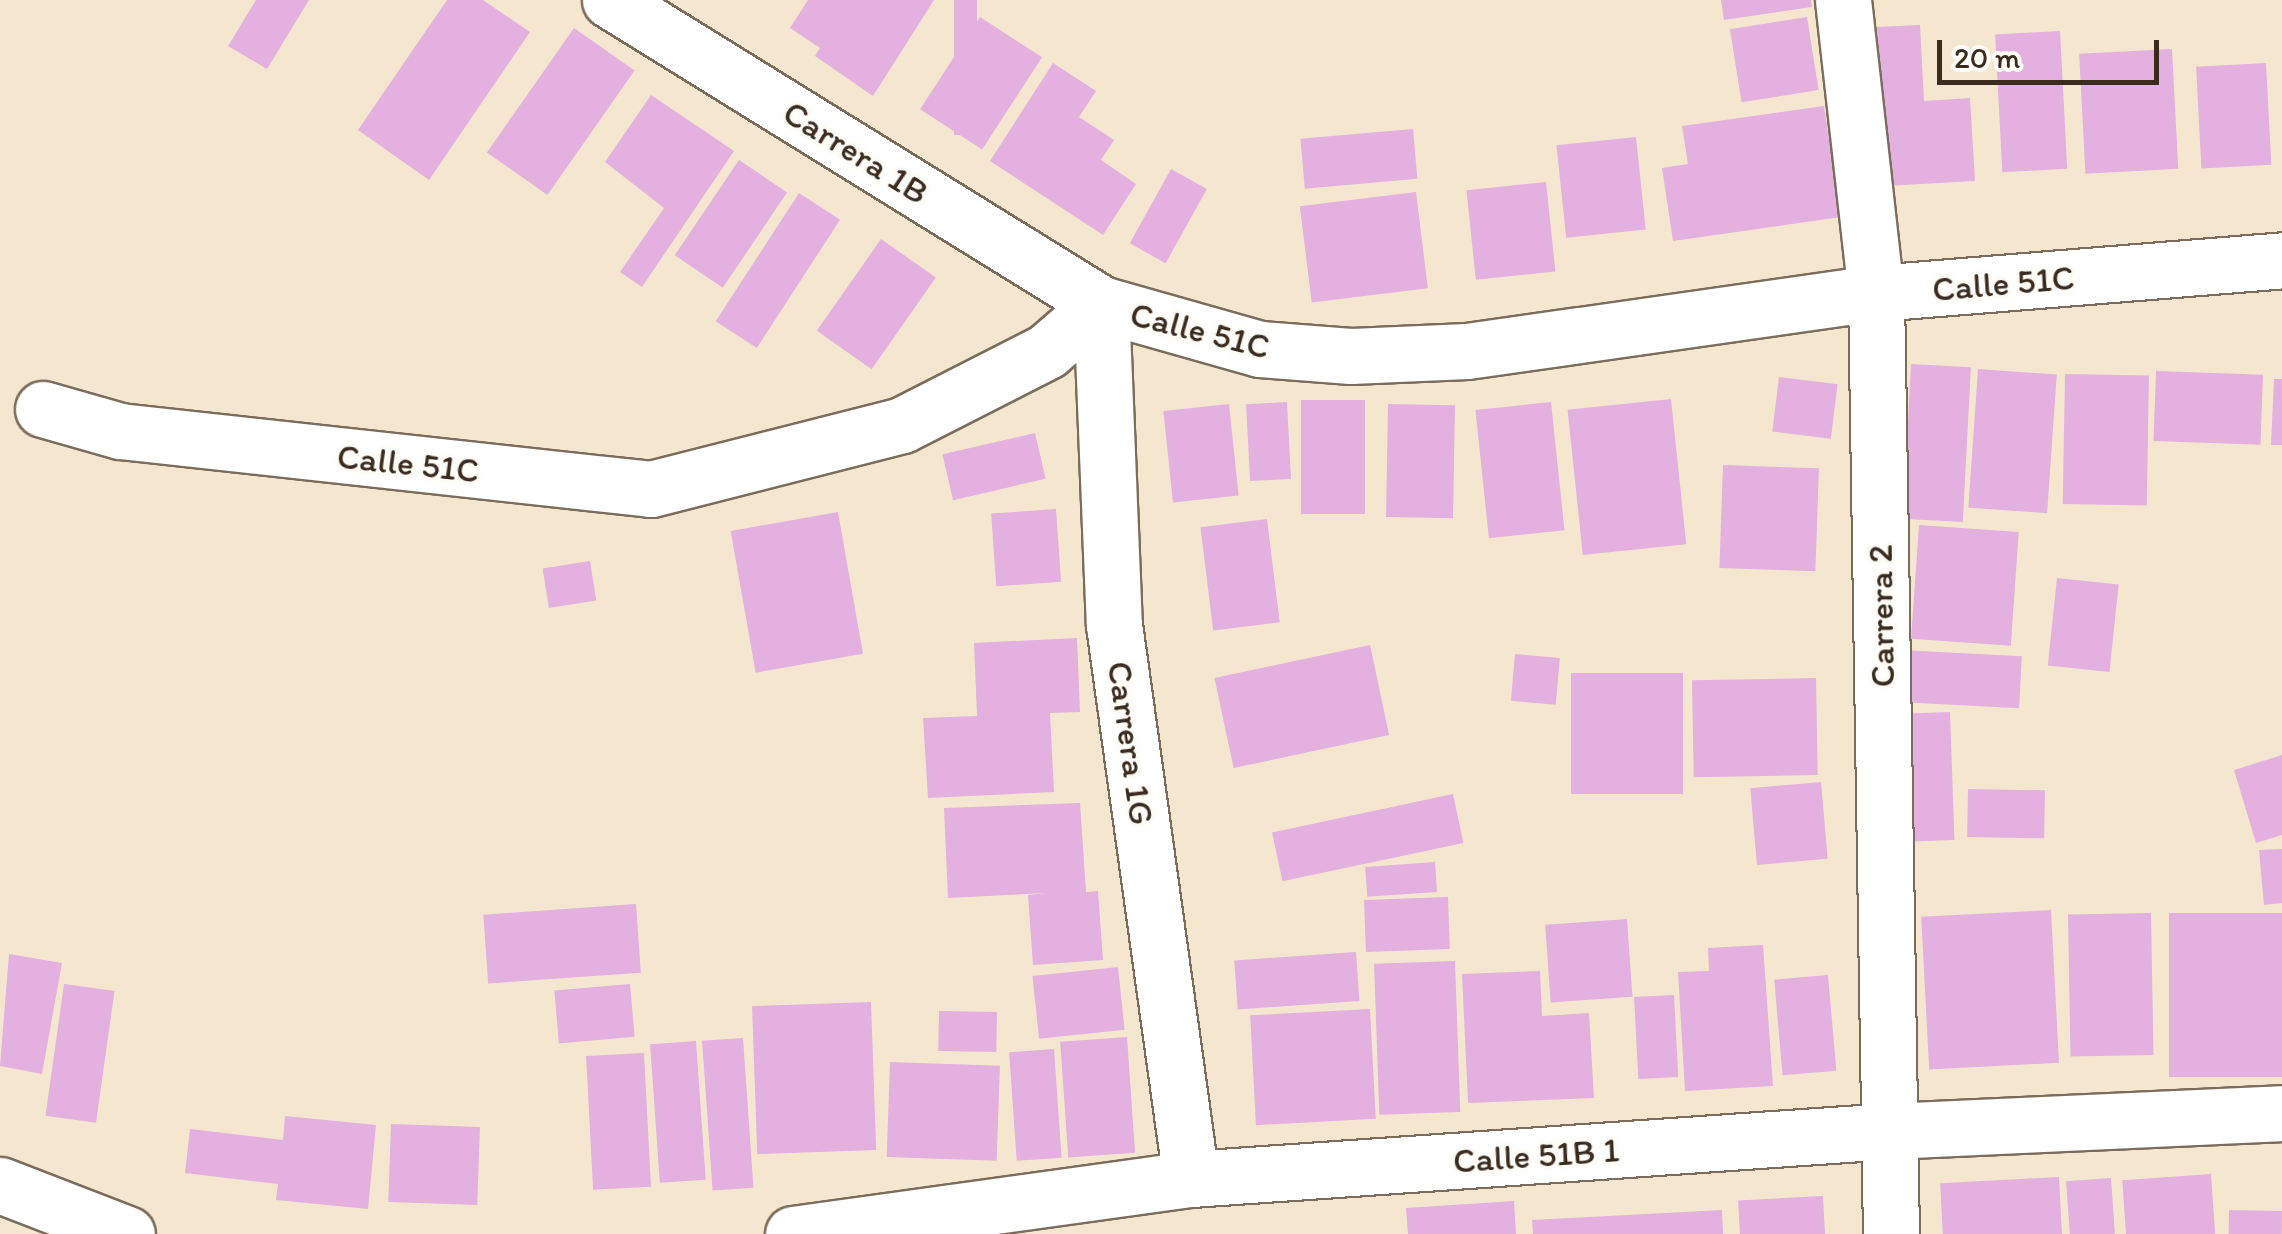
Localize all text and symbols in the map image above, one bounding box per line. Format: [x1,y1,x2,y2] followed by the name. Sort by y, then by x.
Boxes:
[1942,20,2164,82] scale bar
[1954,39,2020,76] text: 20 m
[776,91,936,213] street label: Carrera 1B
[1930,256,2076,310] street label: Calle 51C
[1126,292,1274,368] street label: Calle 51C
[335,435,481,491] street label: Calle 51C
[1859,544,1903,688] street label: Carrera 2
[1099,658,1163,828] street label: Carrera 1G
[1452,1128,1620,1182] street label: Calle 51B 1

